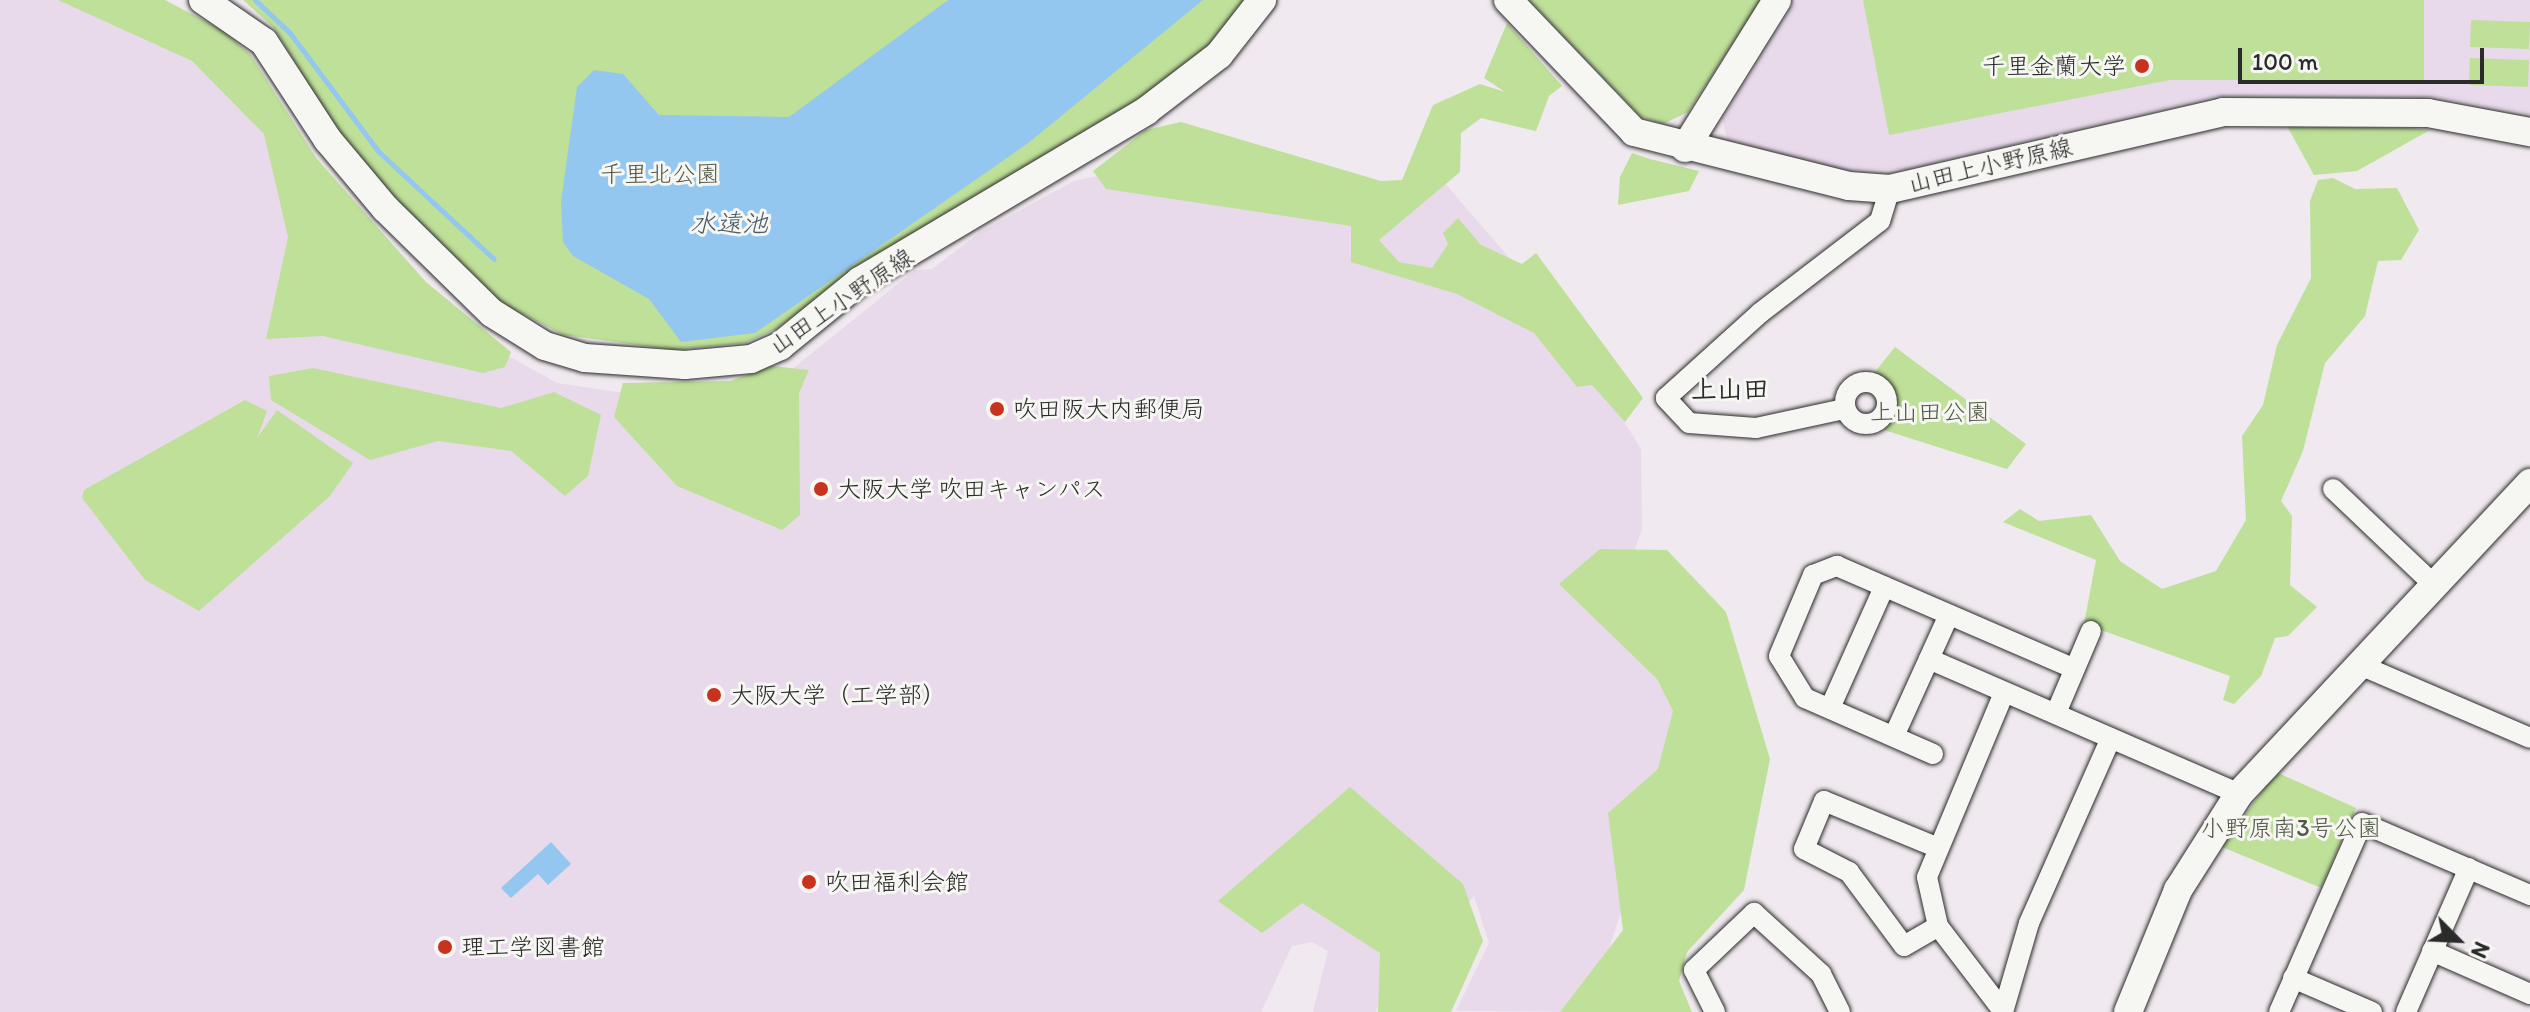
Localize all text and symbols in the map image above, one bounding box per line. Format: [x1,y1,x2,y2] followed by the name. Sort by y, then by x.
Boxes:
[2242,32,2488,82] scale bar
[2252,47,2318,76] text: 100 m
[1982,52,2126,80] place label: 千里金蘭大学
[2133,57,2151,75] marker: 千里金蘭大学
[1905,132,2075,198] street label: 山田上小野原線
[600,160,720,188] park label: 千里北公園
[690,208,768,240] water label: 水遠池
[763,242,919,360] street label: 山田上小野原線
[1691,374,1769,406] district label: 上山田
[1013,395,1205,423] place label: 吹田阪大内郵便局
[1870,398,1990,426] park label: 上山田公園
[988,400,1006,418] marker: 吹田阪大内郵便局
[837,475,1106,503] place label: 大阪大学 吹田キャンパス
[812,480,830,498] marker: 大阪大学 吹田キャンパス
[730,681,946,709] place label: 大阪大学（工学部）
[705,686,723,704] marker: 大阪大学（工学部）
[2200,814,2382,842] park label: 小野原南3号公園
[825,868,969,896] place label: 吹田福利会館
[800,873,818,891] marker: 吹田福利会館
[2418,900,2498,980] north arrow
[461,933,605,961] place label: 理工学図書館
[436,938,454,956] marker: 理工学図書館
[2465,938,2496,962] text: N

